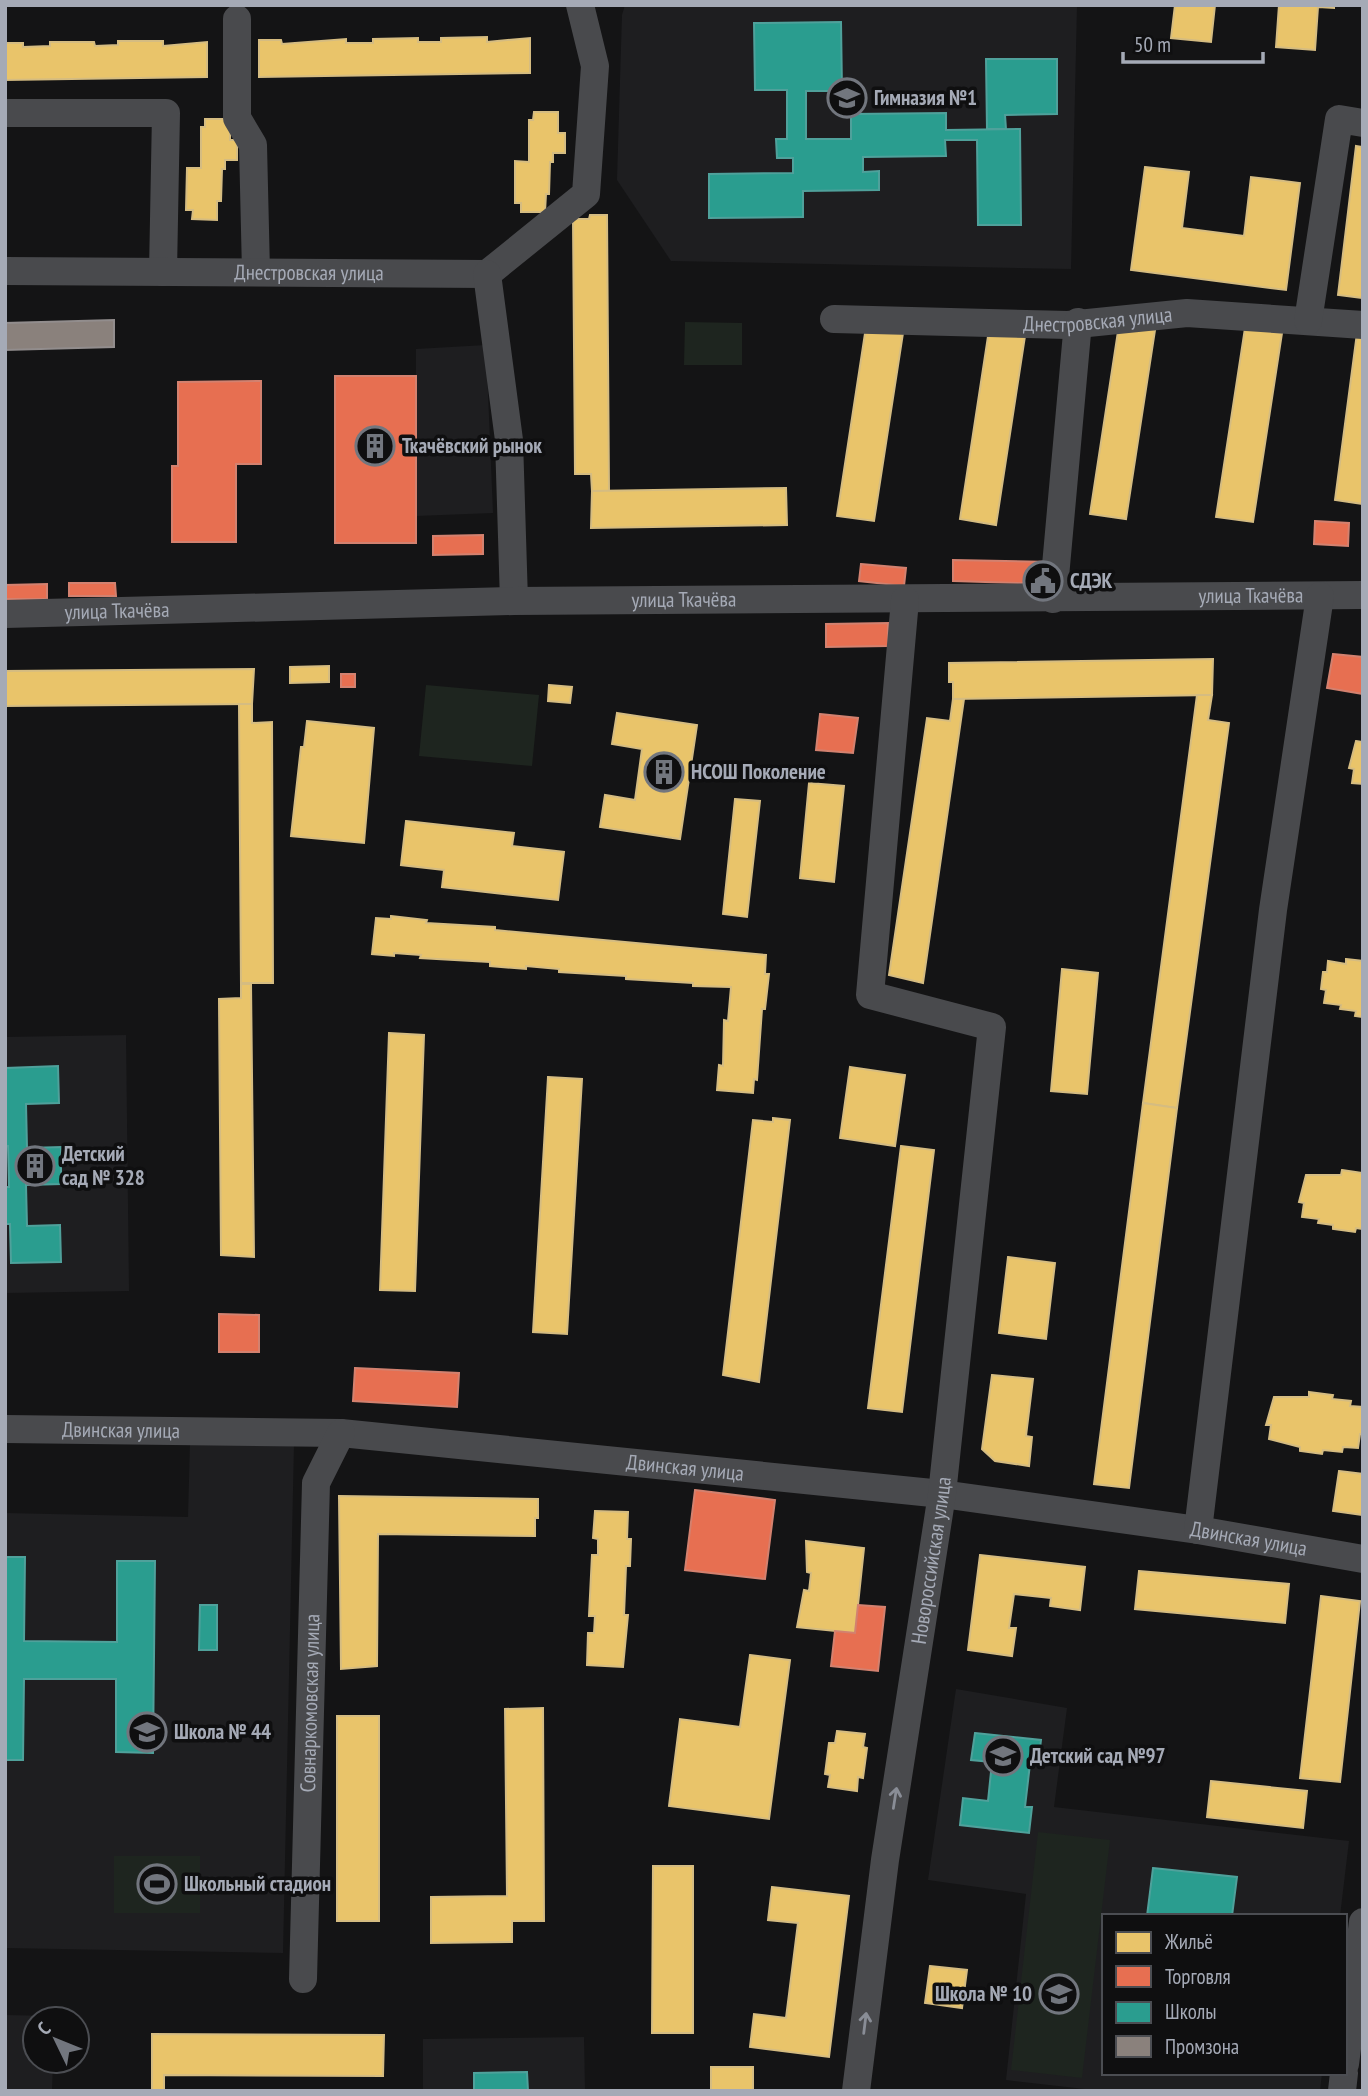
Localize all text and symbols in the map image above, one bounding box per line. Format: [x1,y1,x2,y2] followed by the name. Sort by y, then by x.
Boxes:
[1123,21,1263,65] scale bar
[1134,31,1171,58] text: 50 m
[826,77,868,119] school or university icon: Гимназия №1
[874,84,977,111] place label: Гимназия №1
[234,258,384,286] street label: Днестровская улица
[1023,301,1173,338] street label: Днестровская улица
[354,425,396,467] building icon: Ткачёвский рынок
[402,432,542,459] place label: Ткачёвский рынок
[1022,560,1064,602] public building icon: СДЭК
[1070,567,1113,594] place label: СДЭК
[1198,581,1303,609] street label: улица Ткачёва
[631,585,736,613] street label: улица Ткачёва
[64,596,170,625] street label: улица Ткачёва
[643,751,685,793] building icon: НСОШ Поколение
[691,758,826,785] place label: НСОШ Поколение
[62,1140,145,1191] place label: Детский сад № 328
[14,1145,56,1187] building icon: Детский сад № 328
[62,1416,180,1444] street label: Двинская улица
[625,1448,745,1487] street label: Двинская улица
[905,1475,957,1646] street label: Новороссийская улица
[1189,1515,1309,1562] street label: Двинская улица
[294,1614,326,1793] street label: Совнаркомовская улица
[126,1711,168,1753] school or university icon: Школа № 44
[174,1718,271,1745] place label: Школа № 44
[982,1735,1024,1777] school or university icon: Детский сад №97
[1030,1742,1166,1769] place label: Детский сад №97
[888,1787,901,1809] one-way arrow
[136,1863,178,1905] sports icon: Школьный стадион
[184,1870,331,1897] place label: Школьный стадион
[1102,1914,1347,2075] legend
[1164,1928,1213,1955] text: Жильё
[1165,1963,1231,1990] text: Торговля
[1038,1973,1080,2015] school or university icon: Школа № 10
[935,1980,1032,2007] place label: Школа № 10
[1165,1998,1217,2025] text: Школы
[21,2005,91,2075] north arrow
[858,2012,871,2035] one-way arrow
[32,2017,56,2040] text: С
[1165,2033,1239,2060] text: Промзона

